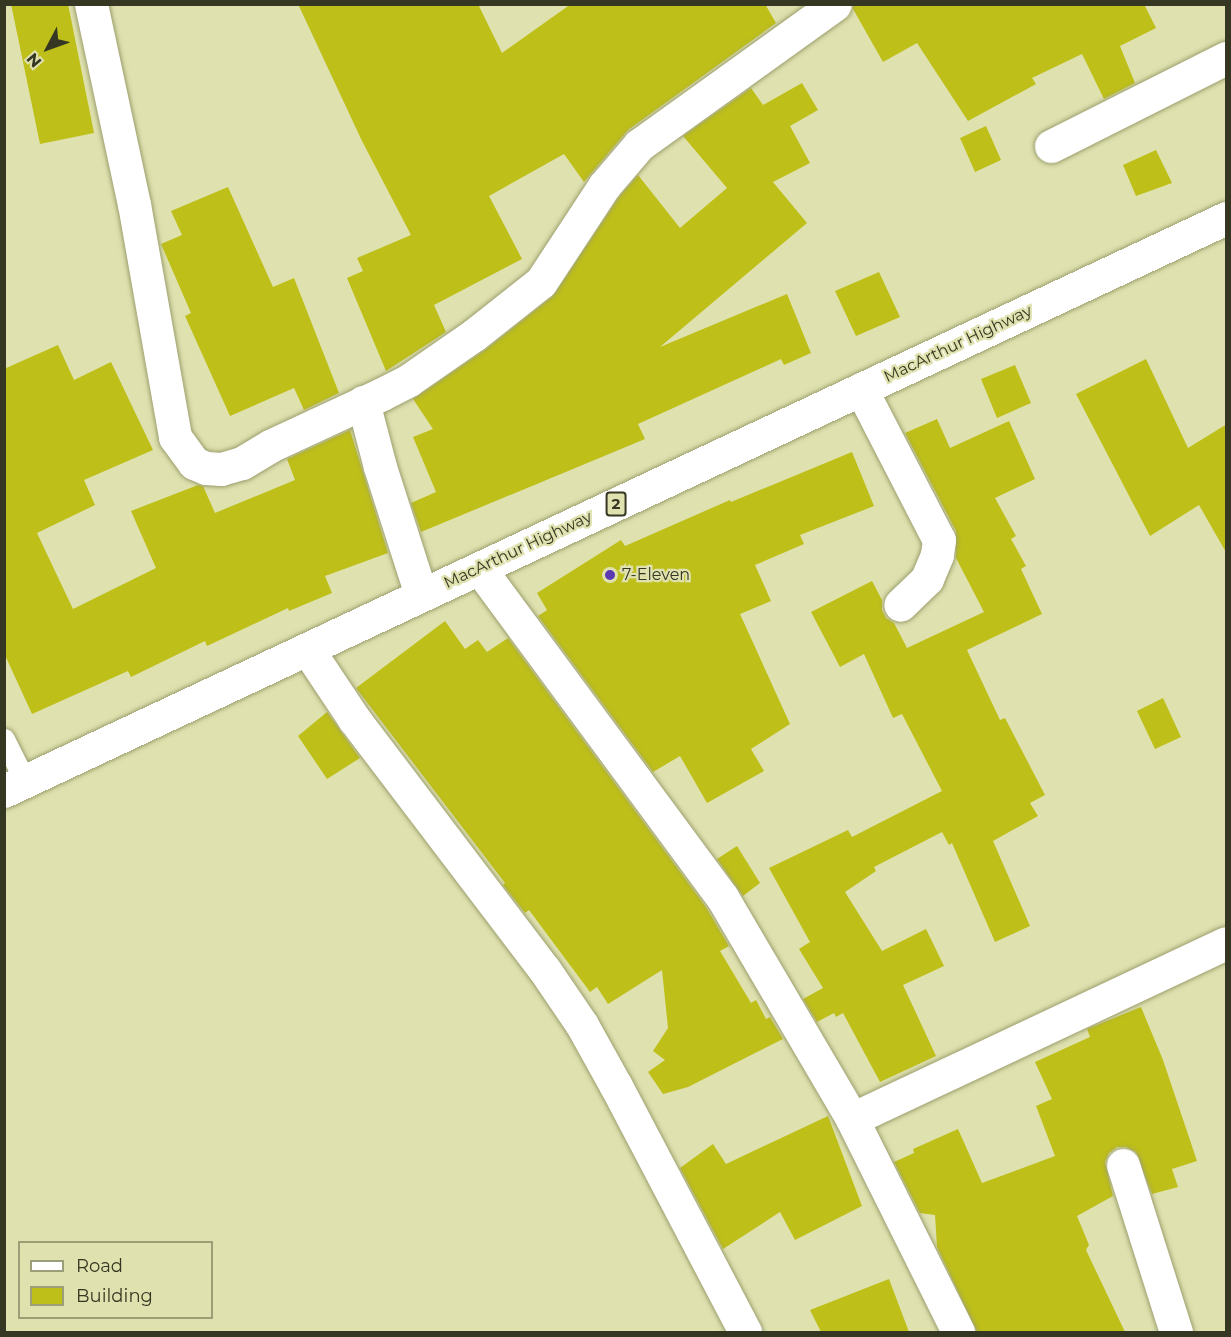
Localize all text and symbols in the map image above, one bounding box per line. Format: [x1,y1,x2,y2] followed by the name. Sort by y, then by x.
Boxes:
[18,18,78,78] north arrow
[23,49,45,71] text: N
[881,301,1035,387] street label: MacArthur Highway
[606,492,626,516] road number: 2
[441,507,595,593] street label: MacArthur Highway
[622,565,690,585] place label: 7-Eleven
[603,568,617,582] marker: 7-Eleven
[18,1241,213,1319] legend
[76,1255,123,1277] text: Road
[76,1285,153,1307] text: Building

